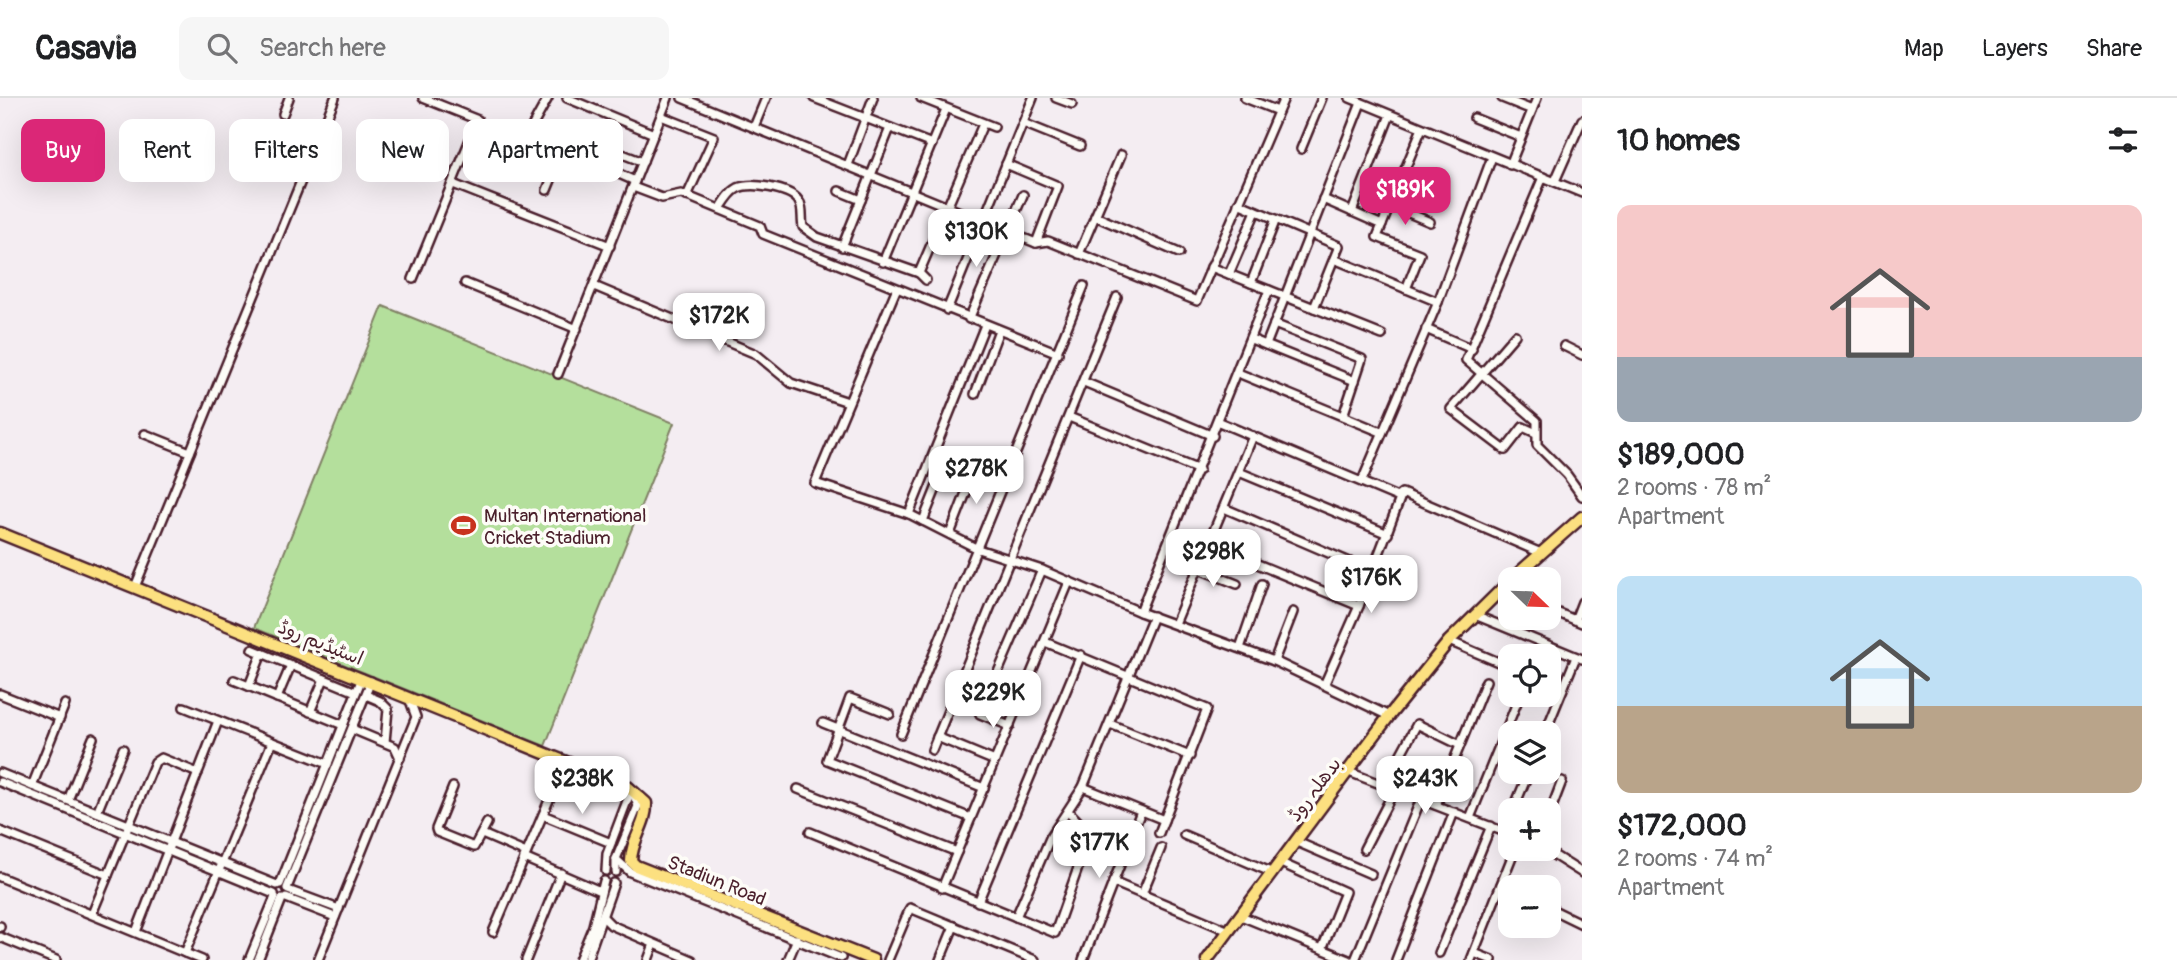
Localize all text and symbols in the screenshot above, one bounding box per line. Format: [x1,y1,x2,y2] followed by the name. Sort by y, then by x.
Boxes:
[179,17,669,80] search box
[35,28,137,69] text: Casavia
[203,29,241,67] icon: search
[259,32,386,64] text: Search here
[1904,34,1944,63] text: Map
[1982,34,2048,63] text: Layers
[2086,34,2142,63] text: Share
[21,119,105,182] chip: Buy
[119,119,215,182] chip: Rent
[229,119,342,182] chip: Filters
[356,119,449,182] chip: New
[463,119,623,182] chip: Apartment
[2104,121,2142,159] icon: filters
[1617,122,1740,159] text: 10 homes
[1356,167,1454,227] pin: $189K
[1376,175,1434,204] text: $189K
[927,209,1025,269] pin: $130K
[944,217,1008,246] text: $130K
[1817,250,1943,376] icon: home
[670,294,768,353] pin: $172K
[689,301,749,330] text: $172K
[1617,436,1745,473] text: $189,000
[927,446,1025,506] pin: $278K
[945,454,1007,483] text: $278K
[1617,473,1771,502] text: 2 rooms · 78 m²
[1617,502,1724,531] text: Apartment
[484,504,646,550] place label: Multan International Cricket Stadium
[450,512,478,540] sports icon: Multan International Cricket Stadium
[1164,530,1262,589] pin: $298K
[1182,537,1244,566] text: $298K
[1322,556,1420,615] pin: $176K
[1341,563,1401,592] text: $176K
[1498,567,1561,630] north arrow
[1498,567,1561,938] map controls
[274,615,367,673] street label: اسٹیڈیم روڈ
[1817,621,1943,747] icon: home
[1498,644,1561,707] button: locate
[944,670,1042,730] pin: $229K
[961,678,1025,707] text: $229K
[1498,721,1561,784] button: layers
[1283,753,1347,826] street label: بدھلہ روڈ
[533,756,631,816] pin: $238K
[1376,756,1474,816] pin: $243K
[551,764,613,793] text: $238K
[1392,764,1458,793] text: $243K
[1498,798,1561,861] button: +
[1617,807,1747,844] text: $172,000
[1050,820,1148,880] pin: $177K
[1069,828,1129,857] text: $177K
[1617,844,1773,873] text: 2 rooms · 74 m²
[664,850,769,912] street label: Stadiun Road
[1617,873,1724,902] text: Apartment
[1498,875,1561,938] button: −

